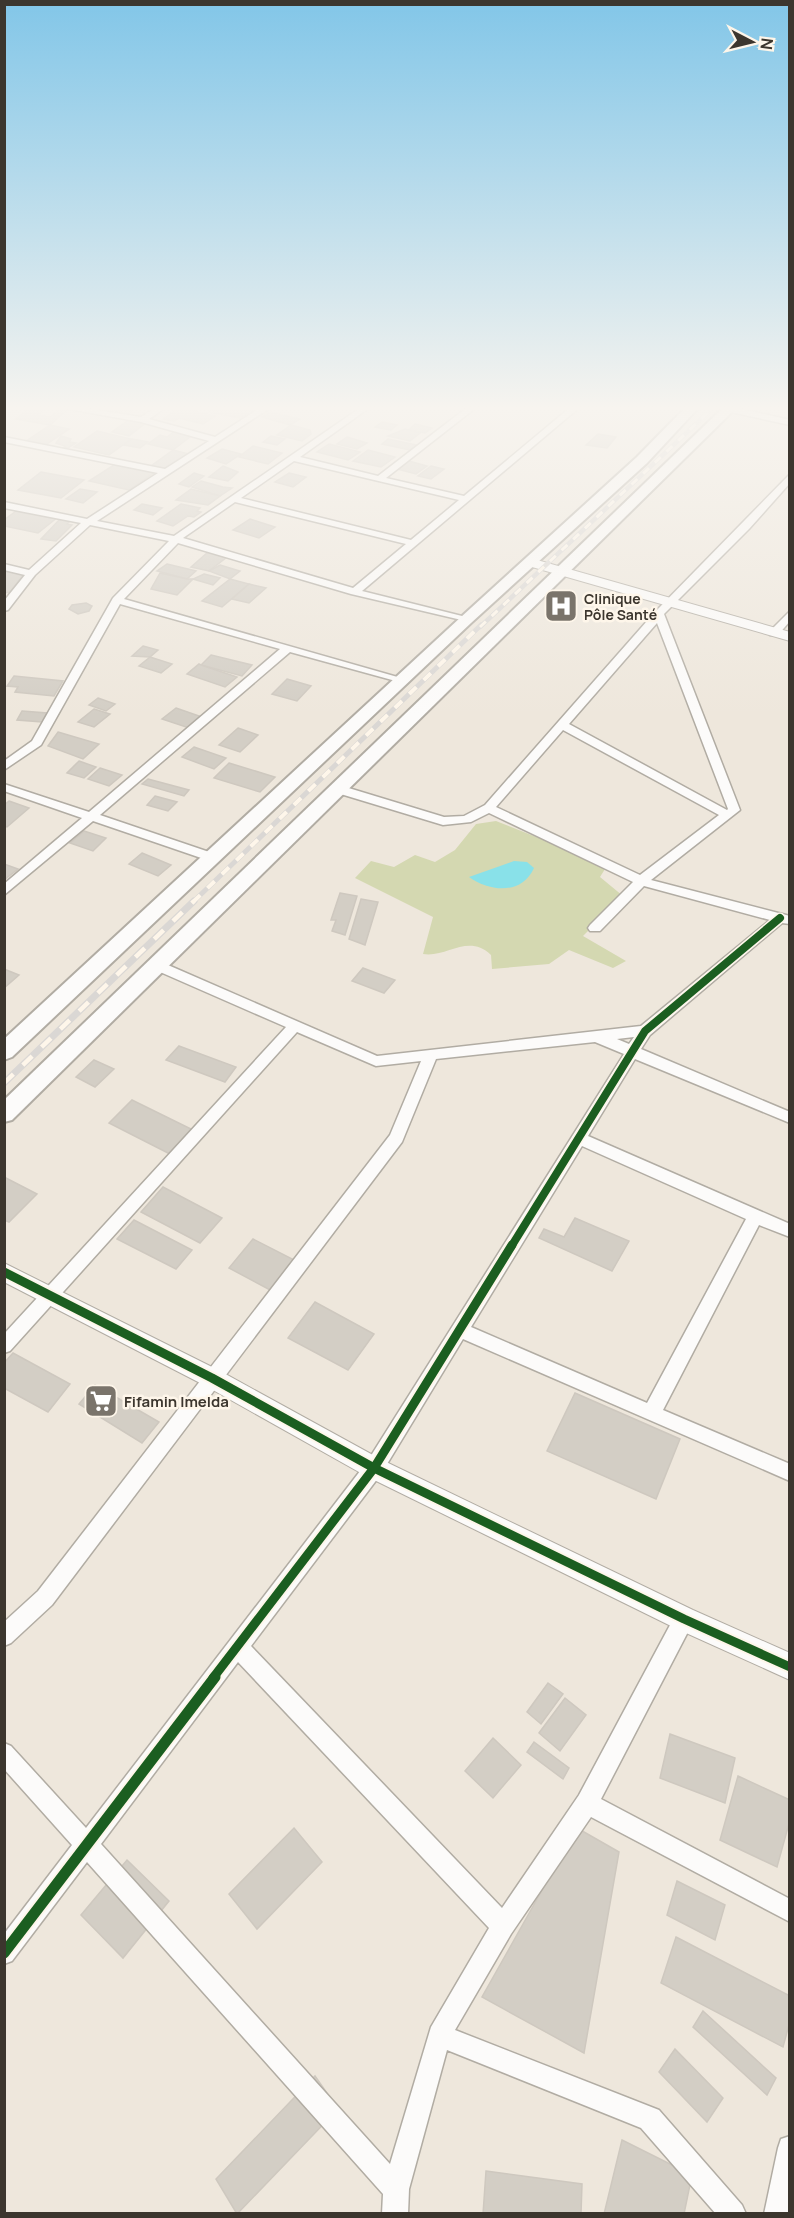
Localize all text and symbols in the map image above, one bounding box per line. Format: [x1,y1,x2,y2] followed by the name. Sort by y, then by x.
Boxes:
[722,12,782,72] north arrow
[755,37,779,51] text: N
[543,588,579,624] hospital icon: Clinique Pôle Santé
[584,589,657,624] place label: Clinique Pôle Santé
[83,1383,119,1419] supermarket icon: Fifamin Imelda
[124,1391,229,1412] place label: Fifamin Imelda

